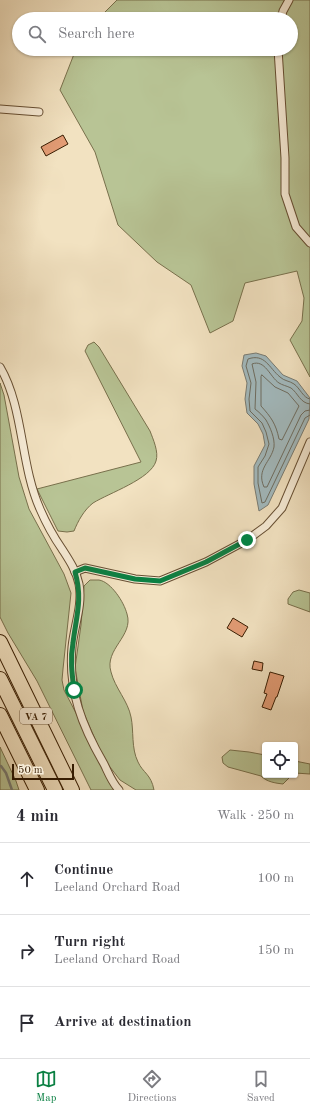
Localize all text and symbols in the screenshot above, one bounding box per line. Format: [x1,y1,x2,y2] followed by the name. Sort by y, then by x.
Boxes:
[12,12,298,56] search box
[26,23,48,45] icon: search
[58,27,135,42] text: Search here
[238,531,256,549] route end
[65,681,83,699] route start
[20,708,52,724] road number: VA 7
[262,742,298,778] map controls
[262,742,298,778] button: locate
[12,762,74,781] scale bar
[18,765,43,776] text: 50 m
[16,808,59,825] text: 4 min
[217,809,294,822] text: Walk · 250 m
[54,863,113,878] text: Continue
[16,868,38,890] icon: ahead
[257,872,294,885] text: 100 m
[54,881,180,894] text: Leeland Orchard Road
[54,935,125,950] text: Turn right
[16,940,38,962] icon: right
[257,944,294,957] text: 150 m
[54,953,180,966] text: Leeland Orchard Road
[16,1012,38,1034] icon: arrive
[54,1015,192,1030] text: Arrive at destination
[35,1068,57,1106] tab: Map
[128,1068,176,1106] tab: Directions
[247,1068,275,1106] tab: Saved

